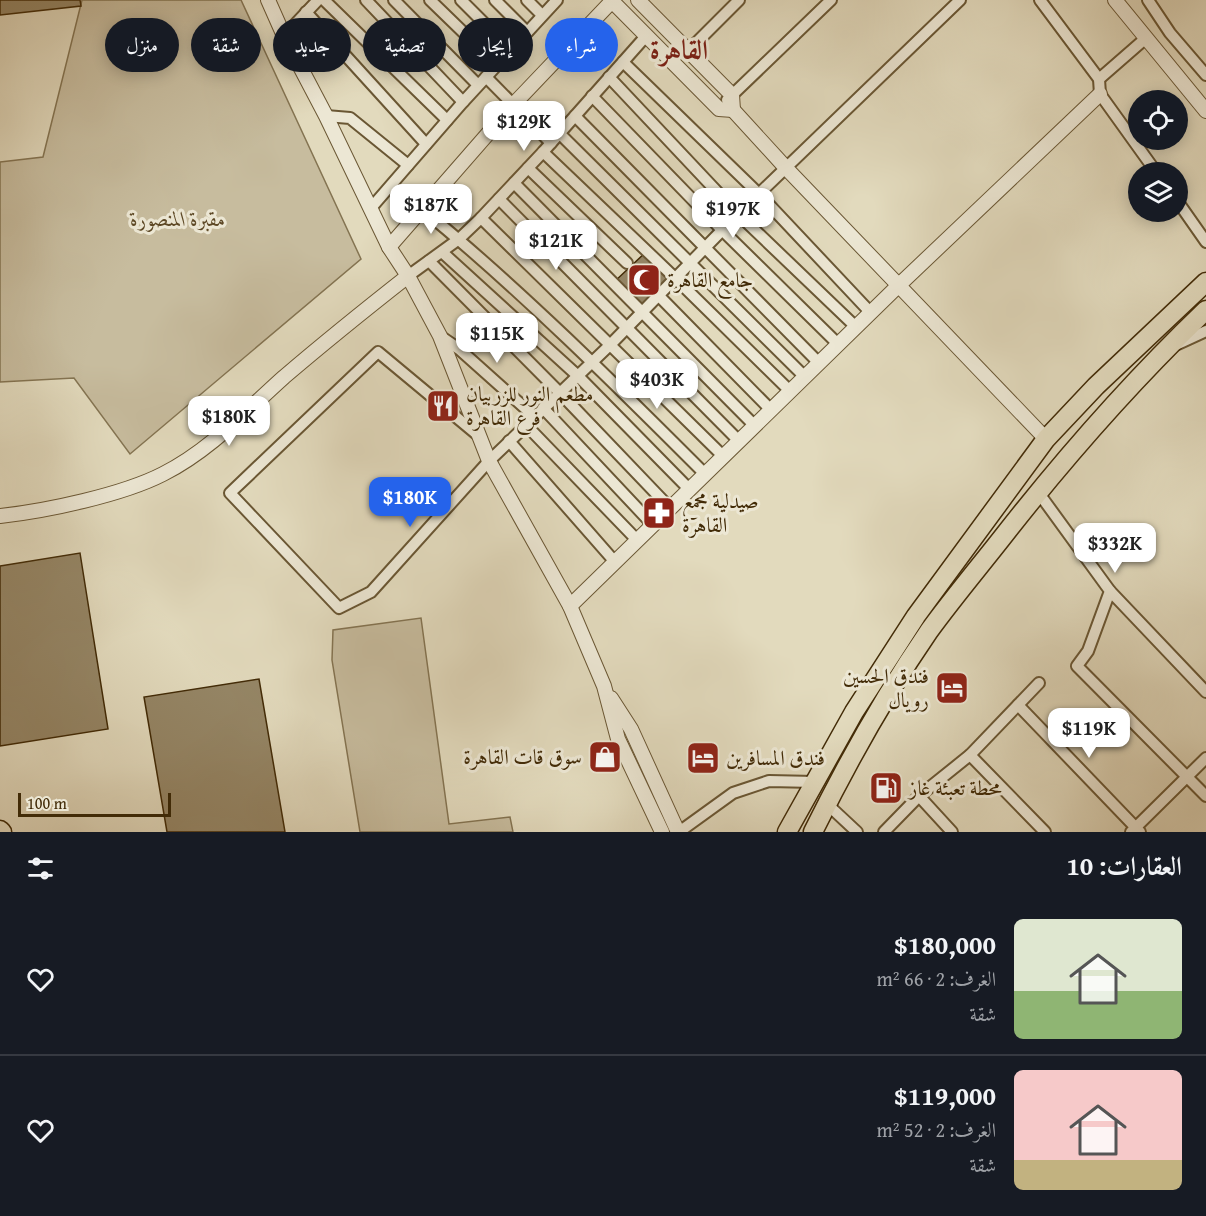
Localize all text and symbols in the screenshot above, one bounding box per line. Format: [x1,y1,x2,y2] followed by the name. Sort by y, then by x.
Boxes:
[105,18,179,72] chip: منزل
[191,18,261,72] chip: شقة
[273,18,351,72] chip: جديد
[363,18,446,72] chip: تصفية
[458,18,533,72] chip: إيجار
[545,18,618,72] chip: شراء
[650,29,708,69] district label: القاهرة
[1128,90,1188,222] map controls
[1128,90,1188,150] button: locate
[482,101,566,152] pin: $129K
[497,106,551,135] text: $129K
[1128,162,1188,222] button: layers
[389,184,473,235] pin: $187K
[691,188,775,239] pin: $197K
[404,189,458,218] text: $187K
[706,193,760,222] text: $197K
[129,203,226,234] park label: مقبرة المنصورة
[514,220,598,271] pin: $121K
[529,225,583,254] text: $121K
[626,262,662,298] mosque icon: جامع القاهرة
[667,264,753,299] place label: جامع القاهرة
[455,313,539,364] pin: $115K
[470,318,524,347] text: $115K
[615,359,699,410] pin: $403K
[630,364,684,393] text: $403K
[466,378,593,436] place label: مطعم النور للزربيان فرع القاهرة
[425,388,461,424] restaurant icon: مطعم النور للزربيان فرع القاهرة
[187,396,271,447] pin: $180K
[202,401,256,430] text: $180K
[368,477,452,528] pin: $180K
[383,482,437,511] text: $180K
[682,485,759,540] place label: صيدلية مجمع القاهرة
[641,495,677,531] pharmacy icon: صيدلية مجمع القاهرة
[1073,523,1157,574] pin: $332K
[1088,528,1142,557] text: $332K
[843,660,929,715] place label: فندق الحسين رويال
[934,670,970,706] hotel icon: فندق الحسين رويال
[1047,708,1131,759] pin: $119K
[1062,713,1116,742] text: $119K
[587,739,623,775] shop icon: سوق قات القاهرة
[685,740,721,776] hotel icon: فندق المسافرين
[463,741,582,772] place label: سوق قات القاهرة
[726,742,825,773] place label: فندق المسافرين
[868,770,904,806] fuel station icon: محطة تعبئة غاز
[907,772,1002,803] place label: محطة تعبئة غاز
[18,790,171,818] scale bar
[27,791,67,815] text: 100 m
[1066,846,1182,885] text: العقارات: 10
[24,852,57,885] icon: filters
[894,925,996,964] text: $180,000
[1062,943,1134,1015] icon: home
[24,963,57,996] icon: heart
[877,964,996,993] text: الغرف: 2 · 66 m²
[970,999,996,1028] text: شقة
[894,1076,996,1115] text: $119,000
[1062,1094,1134,1166] icon: home
[24,1114,57,1147] icon: heart
[877,1115,996,1144] text: الغرف: 2 · 52 m²
[970,1150,996,1179] text: شقة

